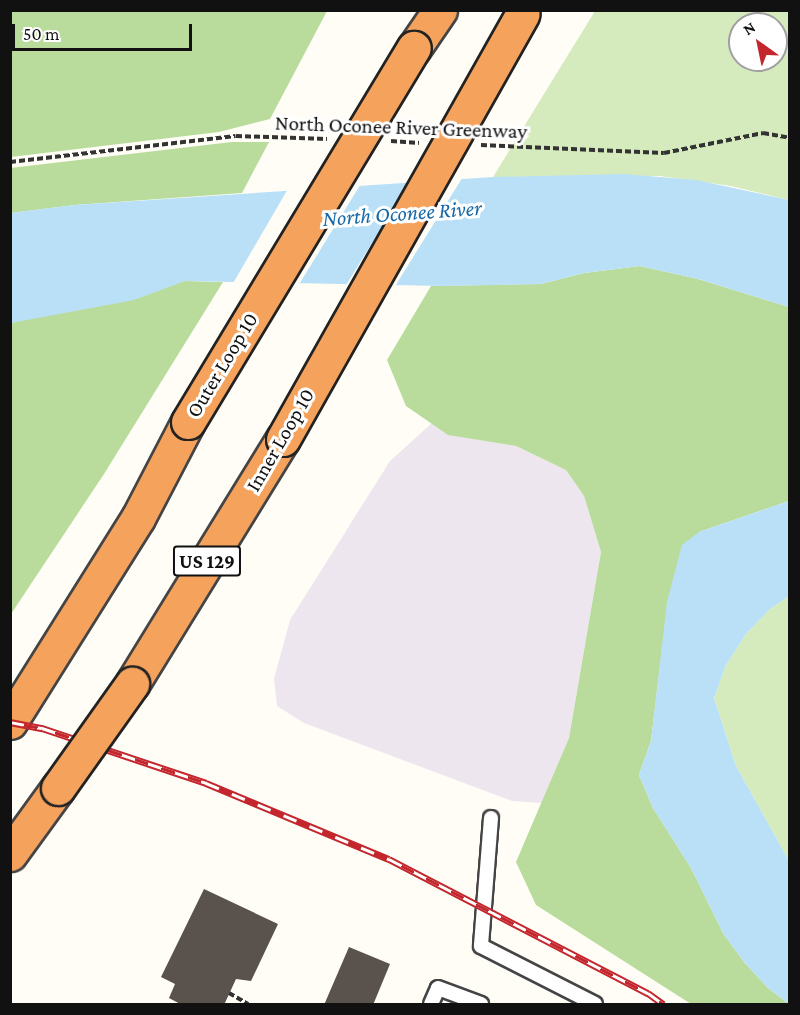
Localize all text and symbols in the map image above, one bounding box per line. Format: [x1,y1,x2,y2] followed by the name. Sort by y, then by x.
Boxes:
[15,12,195,50] scale bar
[728,12,788,72] north arrow
[740,18,758,38] text: N
[23,24,60,44] text: 50 m
[274,110,528,144] street label: North Oconee River Greenway
[322,194,482,232] water label: North Oconee River
[181,308,263,422] street label: Outer Loop 10
[240,384,320,496] street label: Inner Loop 10
[172,544,242,578] road number: US 129

